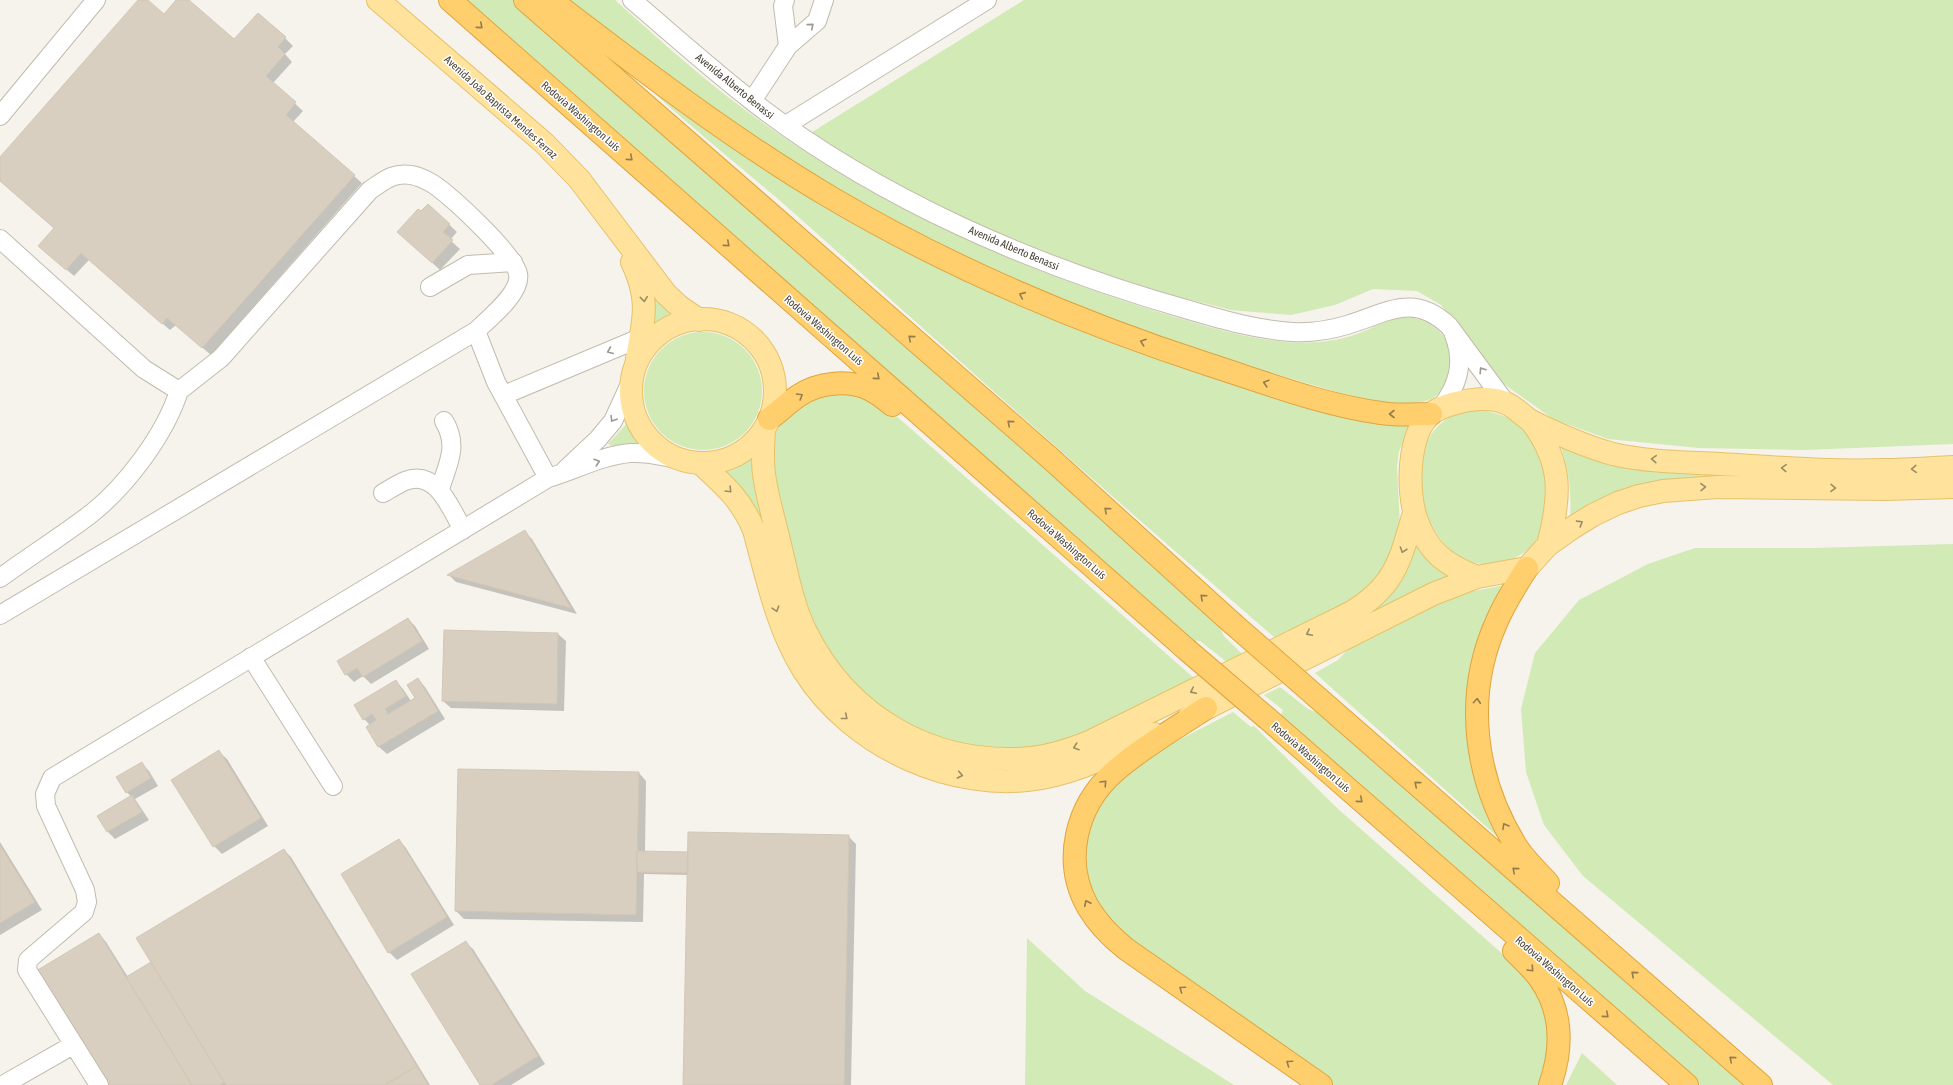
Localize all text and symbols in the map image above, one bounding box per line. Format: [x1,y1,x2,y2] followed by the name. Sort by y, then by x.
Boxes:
[475,21,482,28] one-way arrow
[806,24,813,31] one-way arrow
[694,51,776,121] street label: Avenida Alberto Benassi
[442,53,560,161] street label: Avenida João Baptista Mendes Ferraz
[539,79,623,153] street label: Rodovia Washington Luís
[625,154,632,161] one-way arrow
[967,224,1061,272] street label: Avenida Alberto Benassi
[722,240,730,247] one-way arrow
[1018,292,1026,300] one-way arrow
[782,293,866,367] street label: Rodovia Washington Luís
[639,296,648,302] one-way arrow
[909,335,916,342] one-way arrow
[1139,338,1146,347] one-way arrow
[607,346,615,354] one-way arrow
[1479,367,1487,374] one-way arrow
[872,372,880,379] one-way arrow
[1263,379,1270,388] one-way arrow
[796,393,803,400] one-way arrow
[1389,410,1395,418] one-way arrow
[610,415,617,422] one-way arrow
[1007,421,1014,428] one-way arrow
[1651,455,1657,464] one-way arrow
[593,458,600,467] one-way arrow
[1781,463,1787,472] one-way arrow
[1911,465,1917,473] one-way arrow
[1700,483,1706,492] one-way arrow
[1830,484,1836,492] one-way arrow
[724,485,732,493] one-way arrow
[1025,507,1109,581] street label: Rodovia Washington Luís
[1104,507,1112,514] one-way arrow
[1576,520,1583,528] one-way arrow
[1399,546,1407,553] one-way arrow
[1200,594,1208,602] one-way arrow
[771,606,779,613] one-way arrow
[1306,628,1314,636] one-way arrow
[1190,686,1197,694] one-way arrow
[1473,698,1482,704] one-way arrow
[840,713,847,720] one-way arrow
[1269,720,1353,794] street label: Rodovia Washington Luís
[1073,743,1080,751] one-way arrow
[957,770,963,778] one-way arrow
[1099,780,1107,788] one-way arrow
[1414,782,1422,789] one-way arrow
[1356,796,1363,803] one-way arrow
[1502,823,1509,830] one-way arrow
[1512,867,1520,874] one-way arrow
[1084,900,1092,907] one-way arrow
[1513,934,1597,1008] street label: Rodovia Washington Luís
[1526,964,1533,972] one-way arrow
[1632,971,1639,978] one-way arrow
[1179,986,1186,994] one-way arrow
[1601,1010,1609,1017] one-way arrow
[1729,1057,1737,1064] one-way arrow
[1286,1060,1293,1068] one-way arrow

